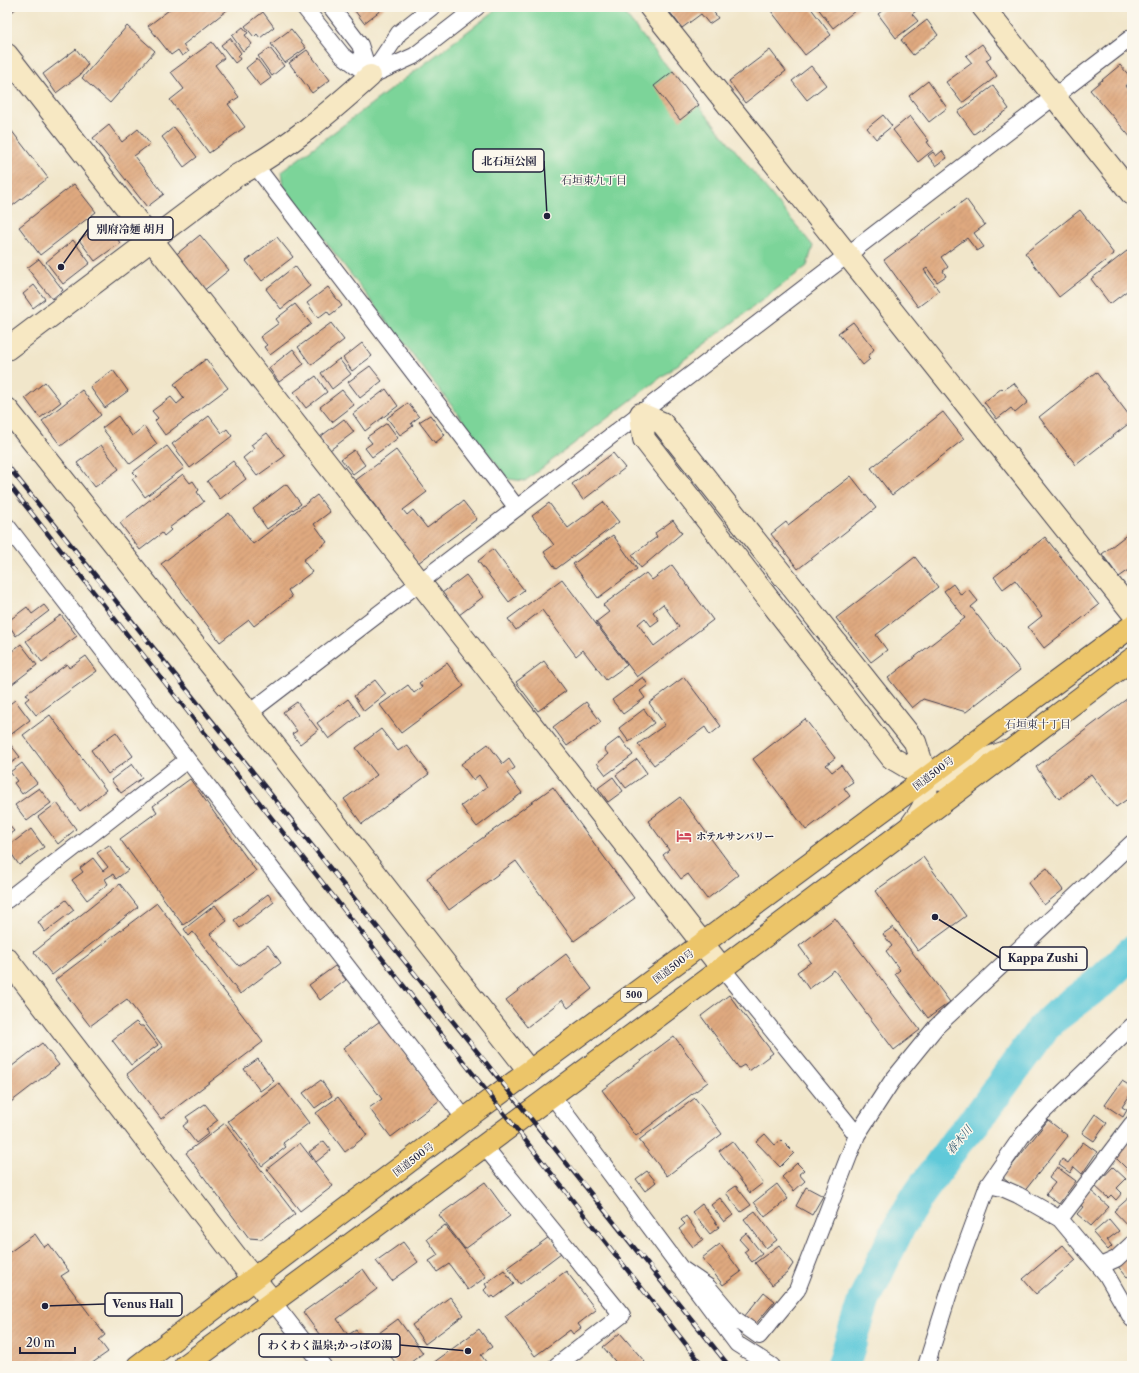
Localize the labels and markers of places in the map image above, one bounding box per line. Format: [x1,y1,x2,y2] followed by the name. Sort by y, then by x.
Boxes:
[473,149,544,172] callout: 北石垣公園
[88,217,173,240] callout: 別府冷麺 胡月
[675,827,693,845] hotel icon: ホテルサンバリー
[696,830,774,843] place label: ホテルサンバリー
[1000,947,1087,970] callout: Kappa Zushi
[105,1293,182,1316] callout: Venus Hall
[259,1334,400,1357] callout: わくわく温泉;かっぱの湯

